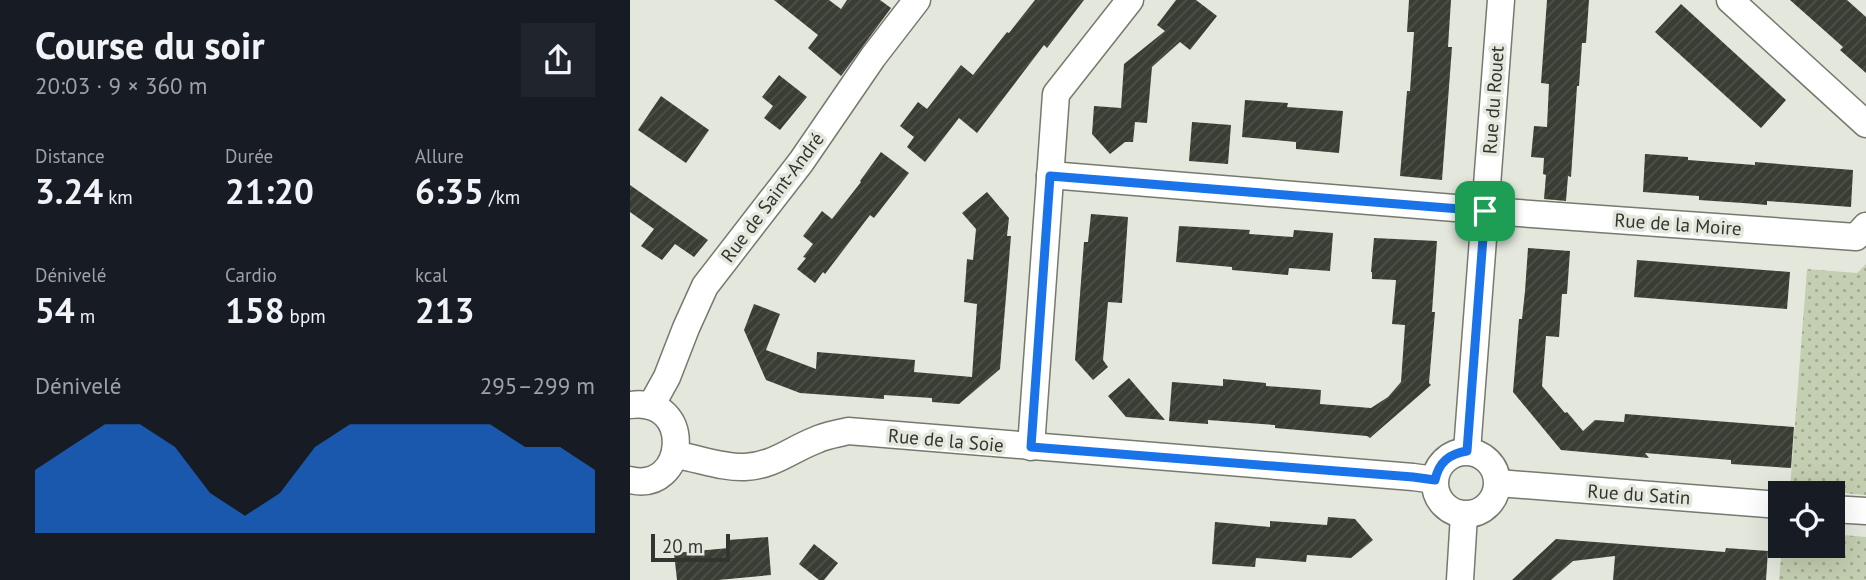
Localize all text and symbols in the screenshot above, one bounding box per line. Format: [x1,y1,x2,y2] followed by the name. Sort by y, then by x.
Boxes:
[35,20,265,69] text: Course du soir
[521,23,595,97] button: share
[1477,44,1509,155] street label: Rue du Rouet
[35,71,207,100] text: 20:03 · 9 × 360 m
[715,127,829,267] street label: Rue de Saint-André
[35,144,105,168] text: Distance
[225,144,273,168] text: Durée
[415,144,464,168] text: Allure
[35,168,103,214] text: 3.24
[225,168,314,214] text: 21:20
[415,168,484,214] text: 6:35
[1455,181,1515,241] pin
[103,185,133,209] text: km
[484,185,520,209] text: /km
[1466,192,1504,230] icon: arrive
[1614,208,1742,240] street label: Rue de la Moire
[35,263,106,287] text: Dénivelé
[225,263,277,287] text: Cardio
[415,263,447,287] text: kcal
[35,287,75,333] text: 54
[225,287,285,333] text: 158
[415,287,475,333] text: 213
[75,304,95,328] text: m
[285,304,326,328] text: bpm
[35,371,121,400] text: Dénivelé
[480,371,595,400] text: 295–299 m
[887,423,1005,457] street label: Rue de la Soie
[1587,478,1691,510] street label: Rue du Satin
[1768,481,1845,558] map controls
[1768,481,1845,558] button: locate
[651,531,730,563] scale bar
[662,534,703,558] text: 20 m

